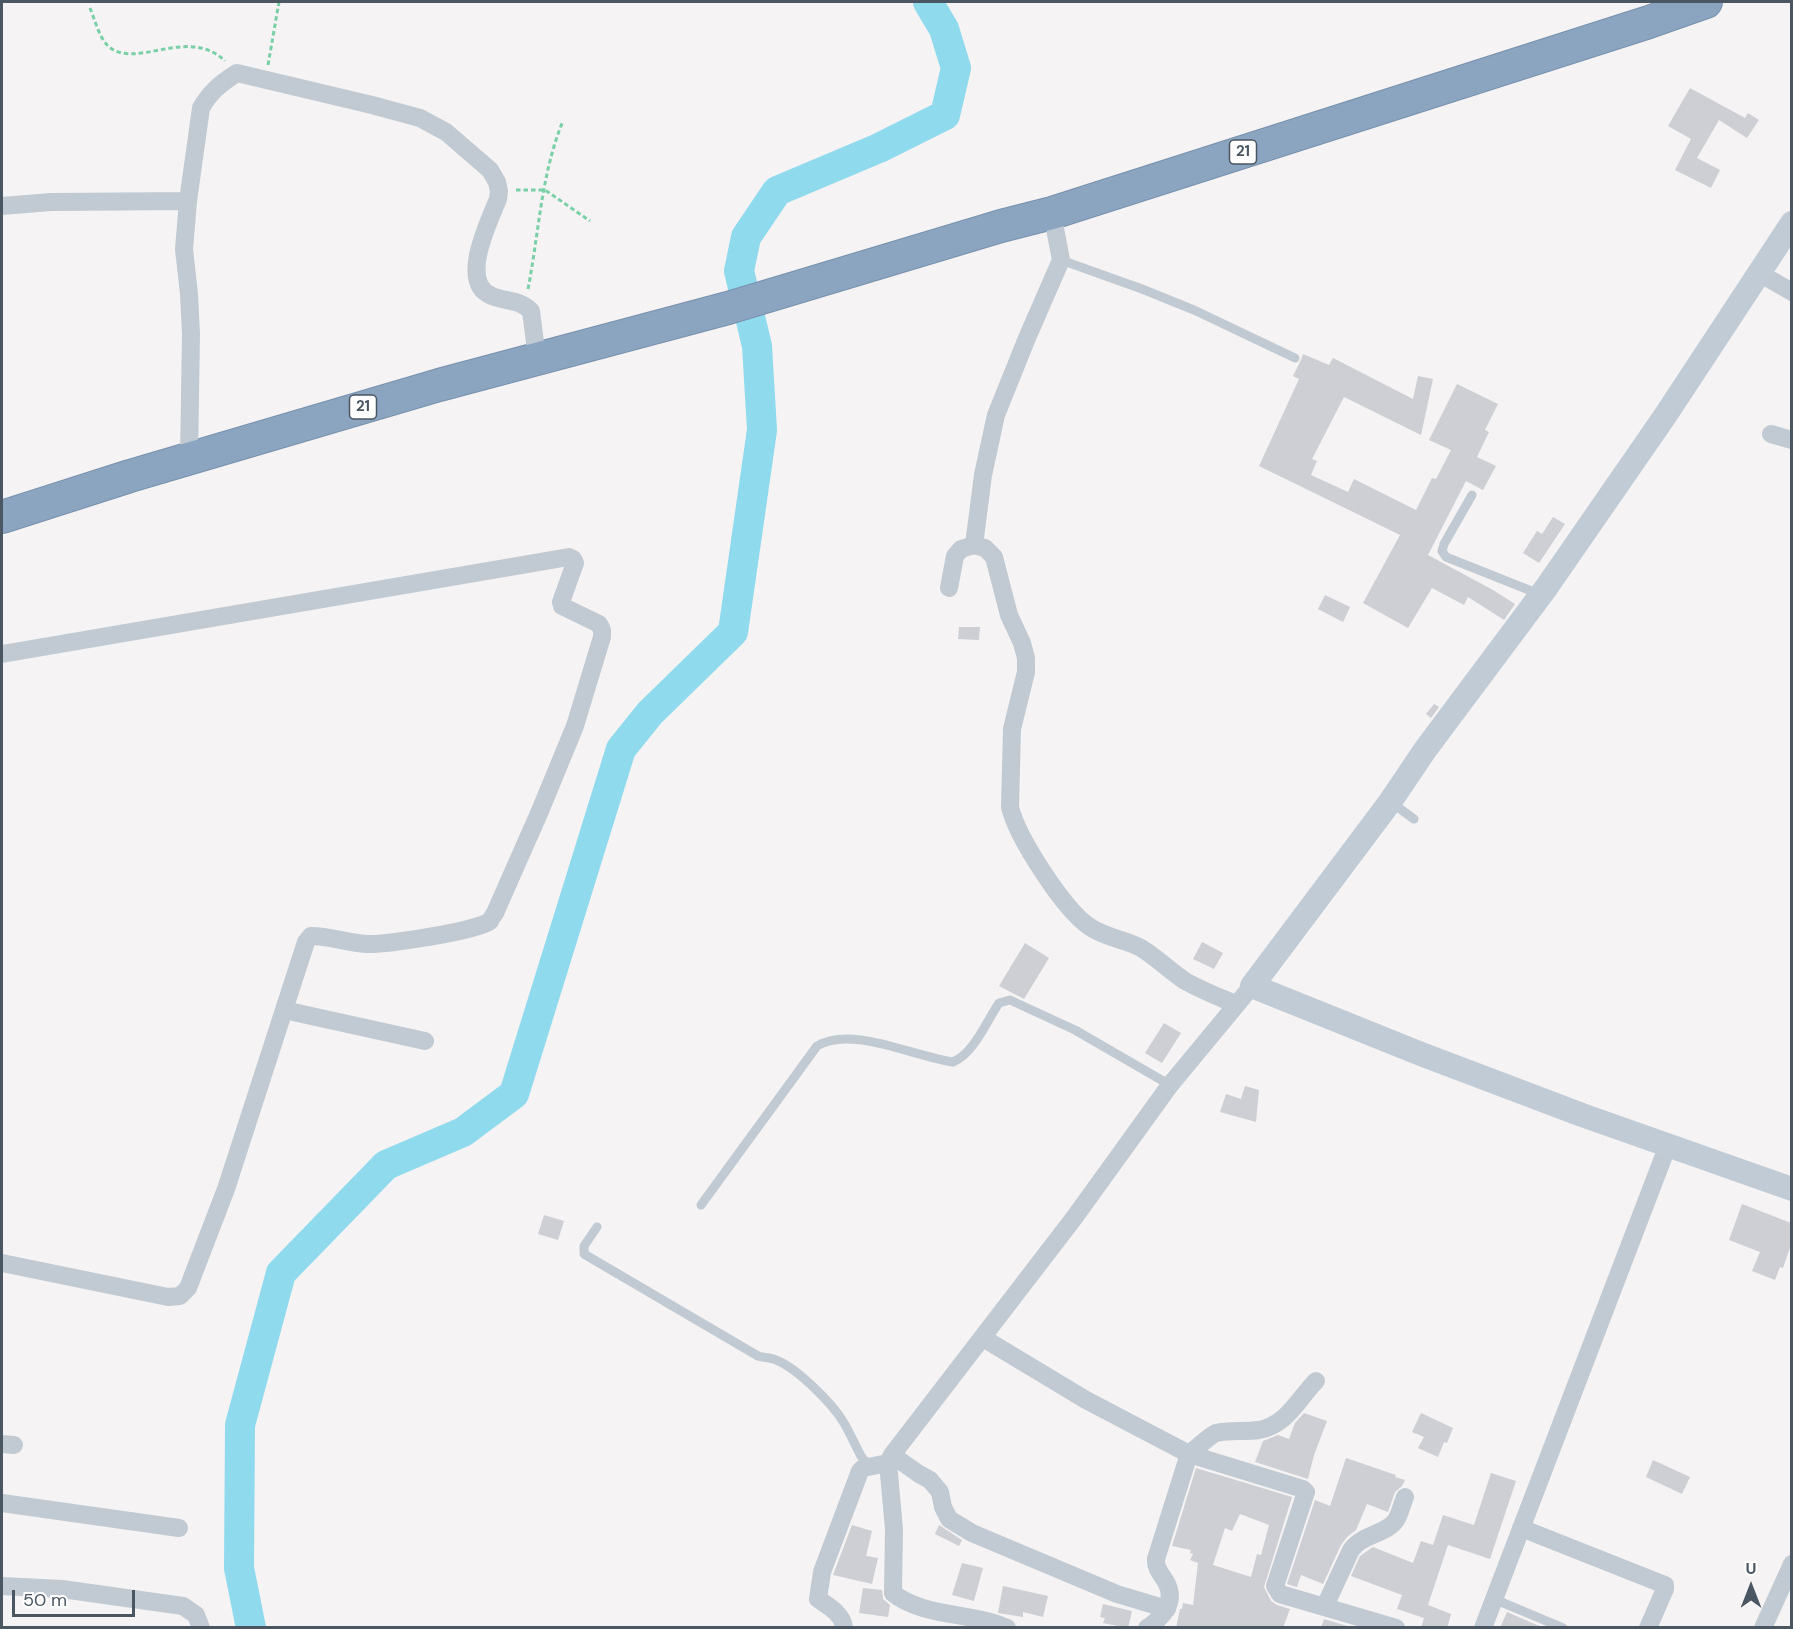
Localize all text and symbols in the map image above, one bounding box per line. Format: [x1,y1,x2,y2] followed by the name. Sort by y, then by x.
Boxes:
[1230,140,1256,164] road number: 21
[350,395,376,419] road number: 21
[1721,1557,1781,1617] north arrow
[1746,1558,1756,1579] text: U
[15,1578,138,1616] scale bar
[23,1588,67,1612] text: 50 m

